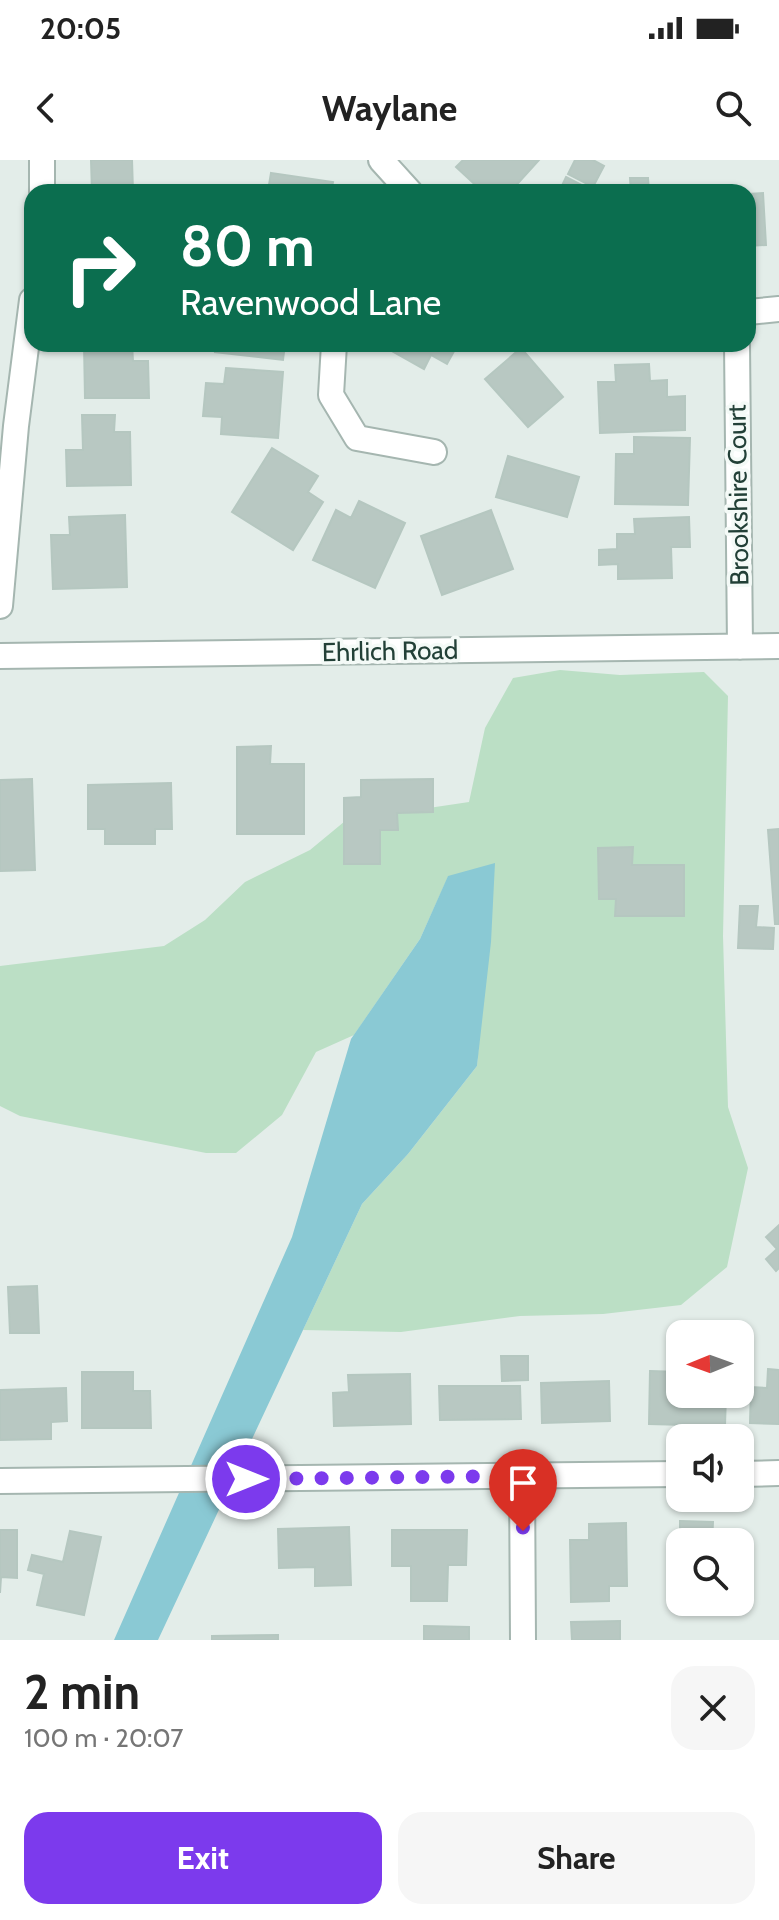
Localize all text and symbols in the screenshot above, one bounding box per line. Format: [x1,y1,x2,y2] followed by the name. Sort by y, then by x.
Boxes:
[40,10,121,47] text: 20:05
[24,86,68,130] icon: back
[322,86,457,130] text: Waylane
[711,86,755,130] icon: search
[180,212,315,280] text: 80 m
[48,216,152,320] icon: right
[180,280,441,324] text: Ravenwood Lane
[720,404,756,586] street label: Brookshire Court
[321,634,459,668] street label: Ehrlich Road
[666,1320,754,1408] north arrow
[666,1320,754,1616] map controls
[666,1424,754,1512] button: sound
[204,1437,288,1521] position arrow
[489,1449,557,1531] pin
[501,1461,545,1505] icon: arrive
[666,1528,754,1616] button: search
[24,1663,140,1721] text: 2 min
[671,1666,755,1750] button: close
[24,1722,183,1754] text: 100 m · 20:07
[24,1812,382,1904] button: Exit
[398,1812,755,1904] button: Share

